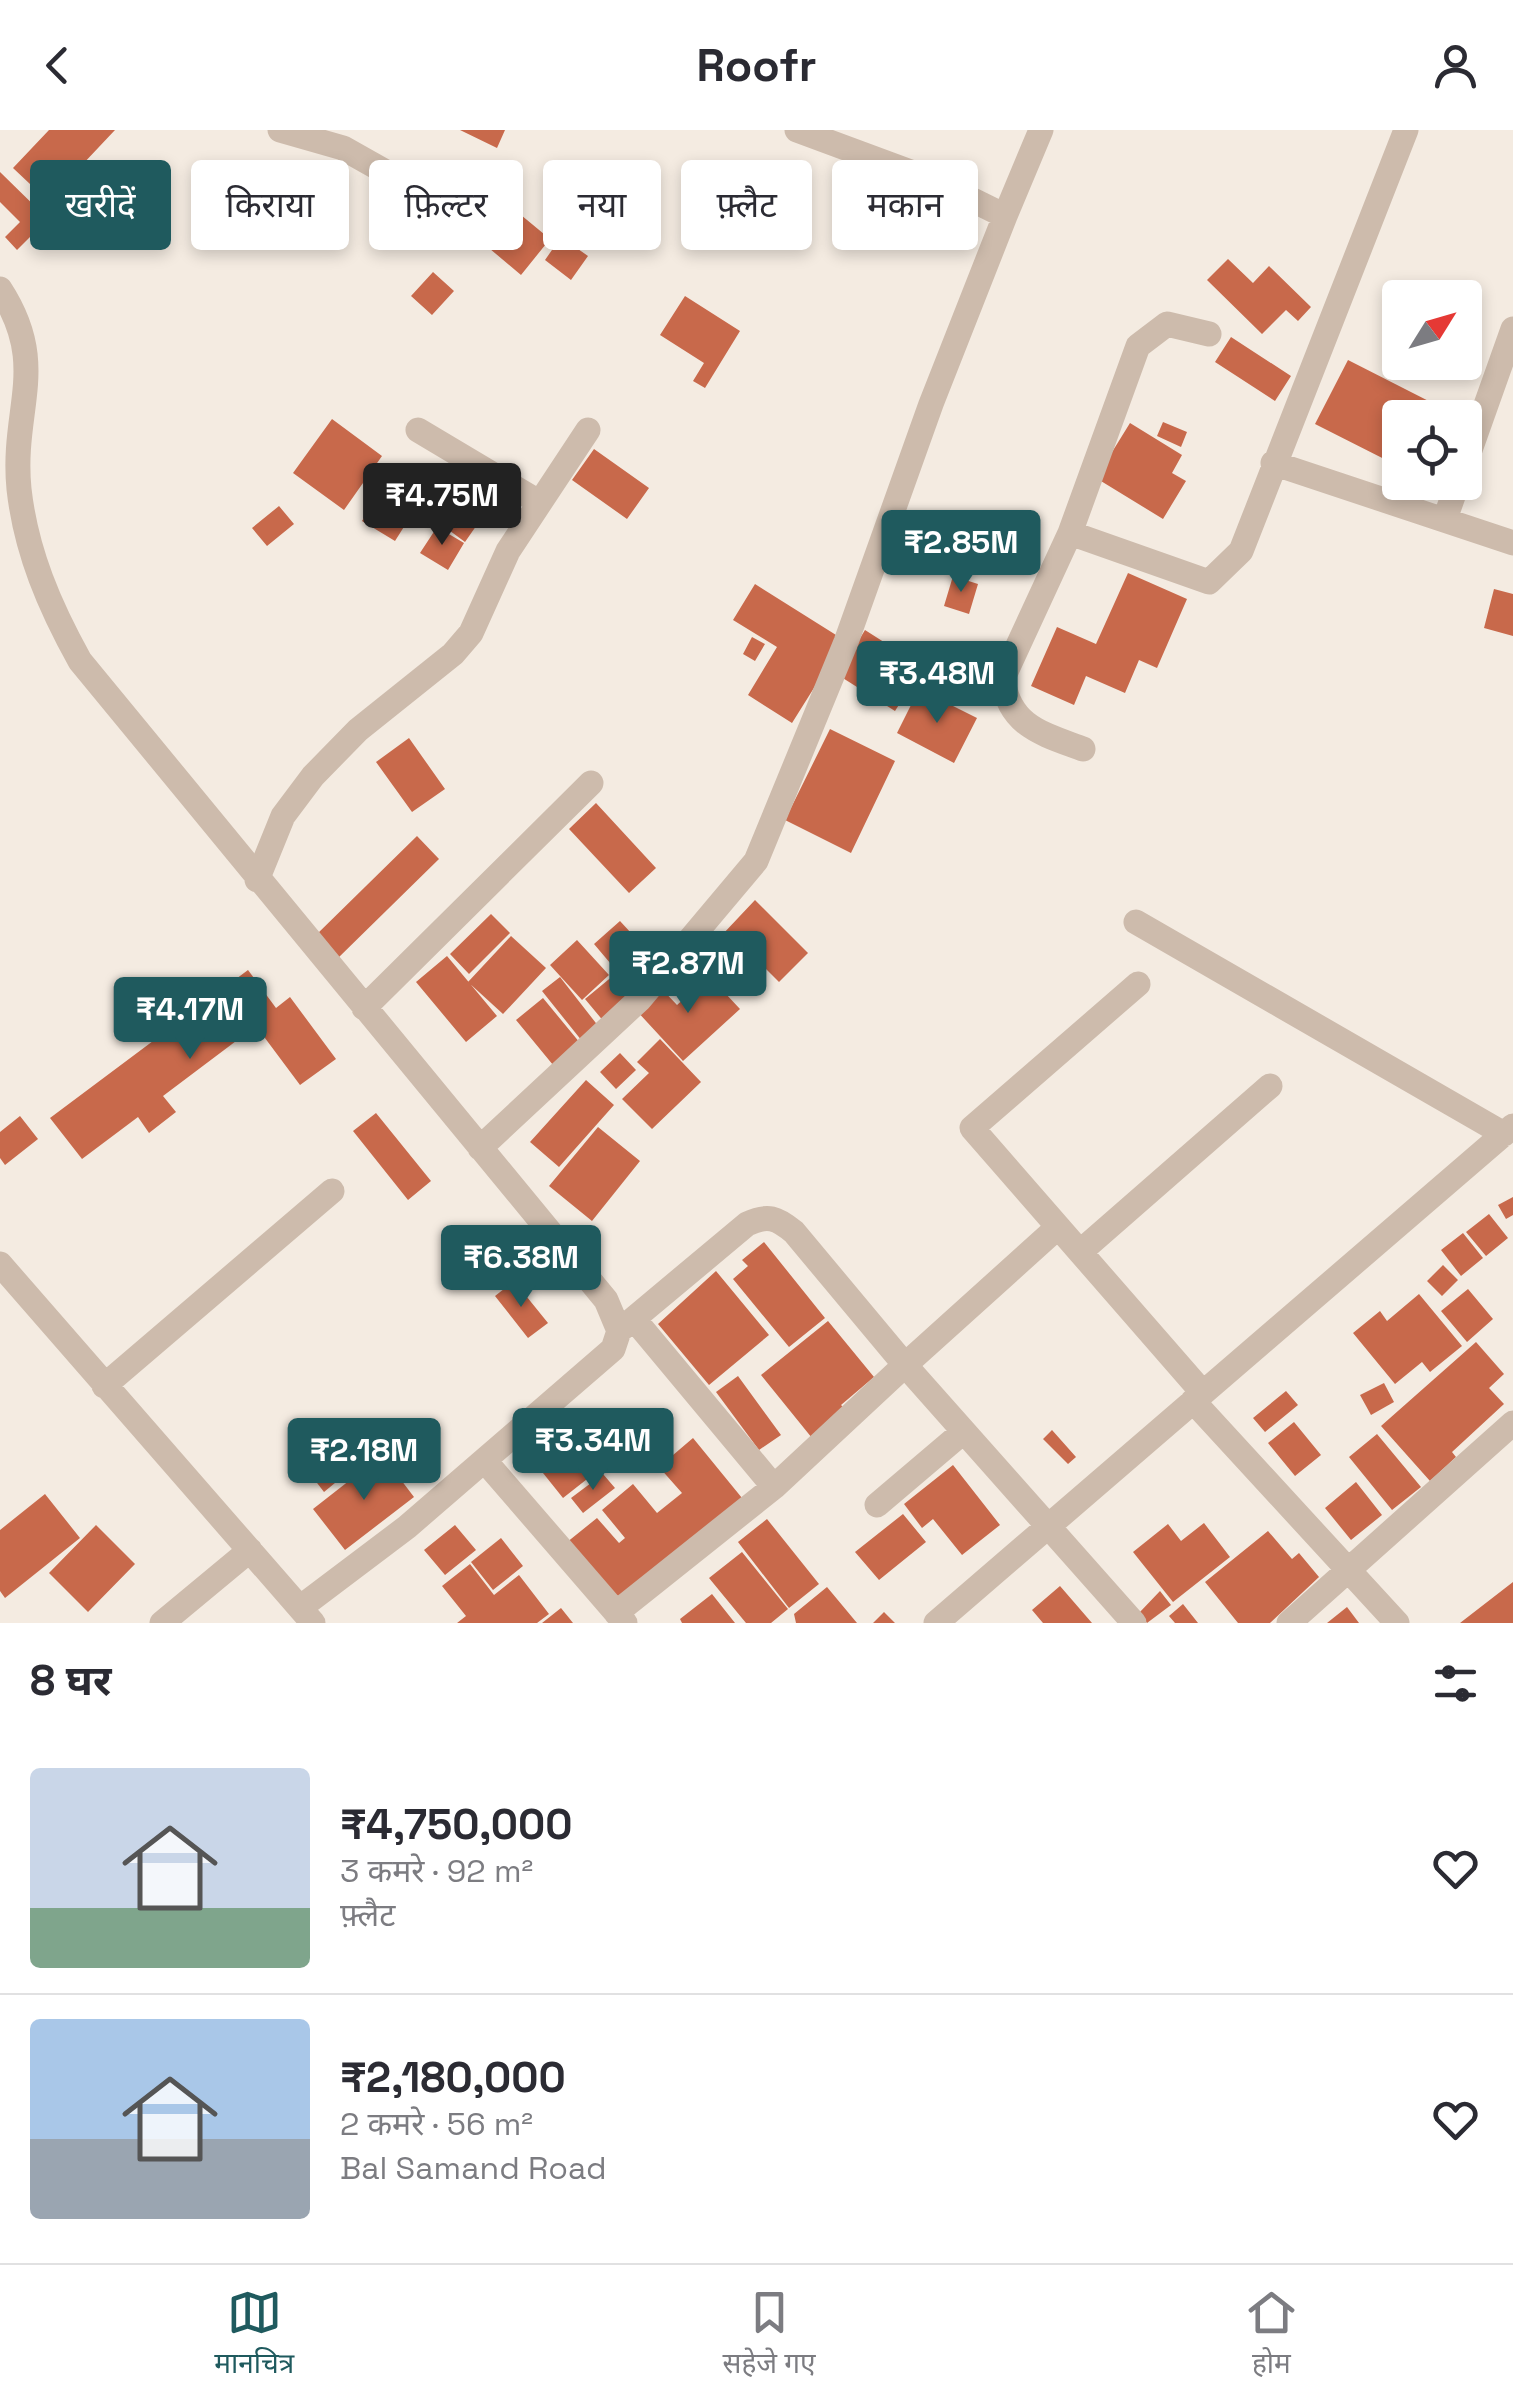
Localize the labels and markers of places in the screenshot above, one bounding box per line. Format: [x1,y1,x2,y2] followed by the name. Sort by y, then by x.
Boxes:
[361,463,523,548] pin: ₹4.75M
[880,510,1042,595] pin: ₹2.85M
[856,641,1018,726] pin: ₹3.48M
[607,931,769,1016] pin: ₹2.87M
[109,977,271,1062] pin: ₹4.17M
[440,1225,602,1310] pin: ₹6.38M
[512,1408,674,1493] pin: ₹3.34M
[283,1418,445,1503] pin: ₹2.18M

